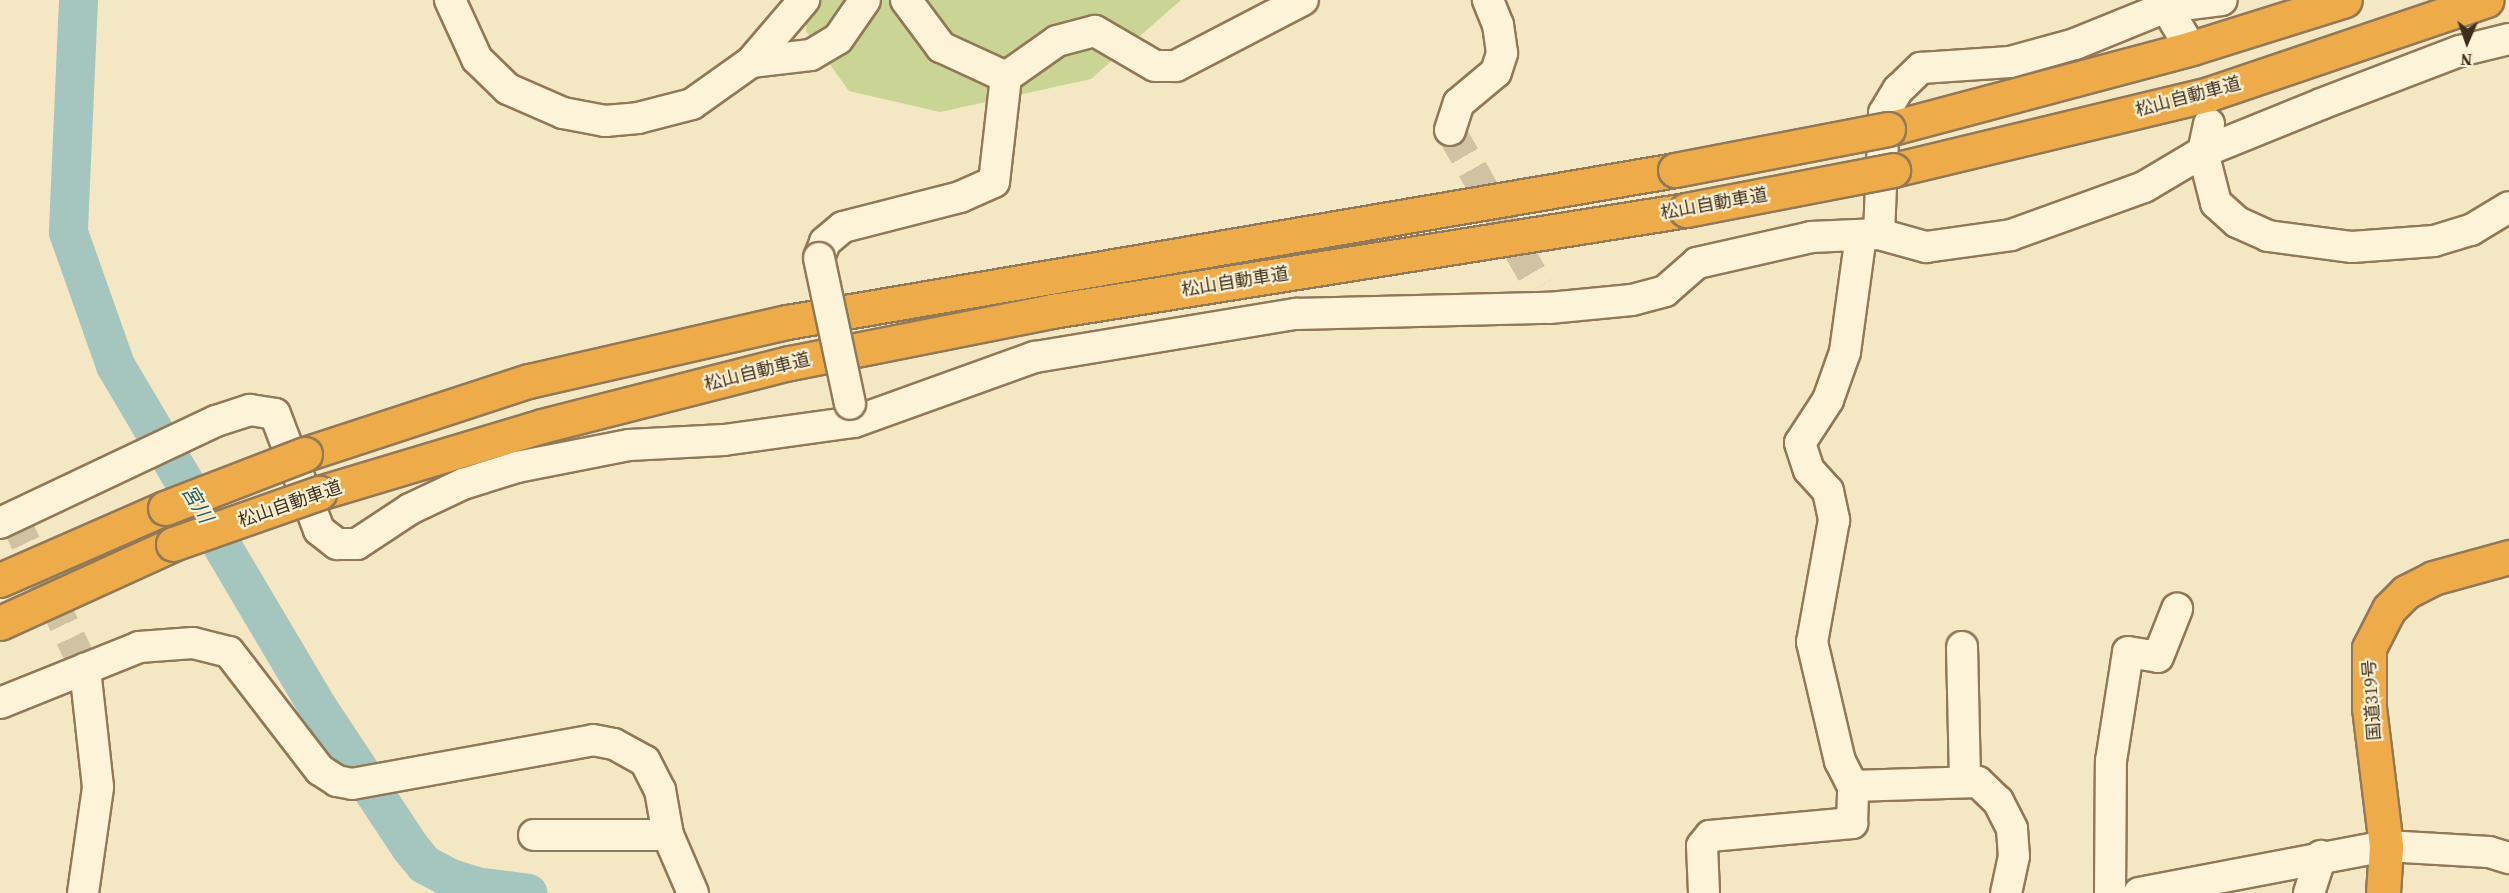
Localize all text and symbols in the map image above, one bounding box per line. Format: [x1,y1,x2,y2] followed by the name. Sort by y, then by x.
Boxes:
[2437,12,2497,72] north arrow
[2460,49,2473,71] text: N
[2133,73,2243,121] street label: 松山自動車道
[1659,184,1769,224] street label: 松山自動車道
[1180,263,1290,301] street label: 松山自動車道
[702,348,812,396] street label: 松山自動車道
[235,476,345,532] street label: 松山自動車道
[176,481,218,527] water label: 宮川
[2358,659,2386,741] street label: 国道319号

